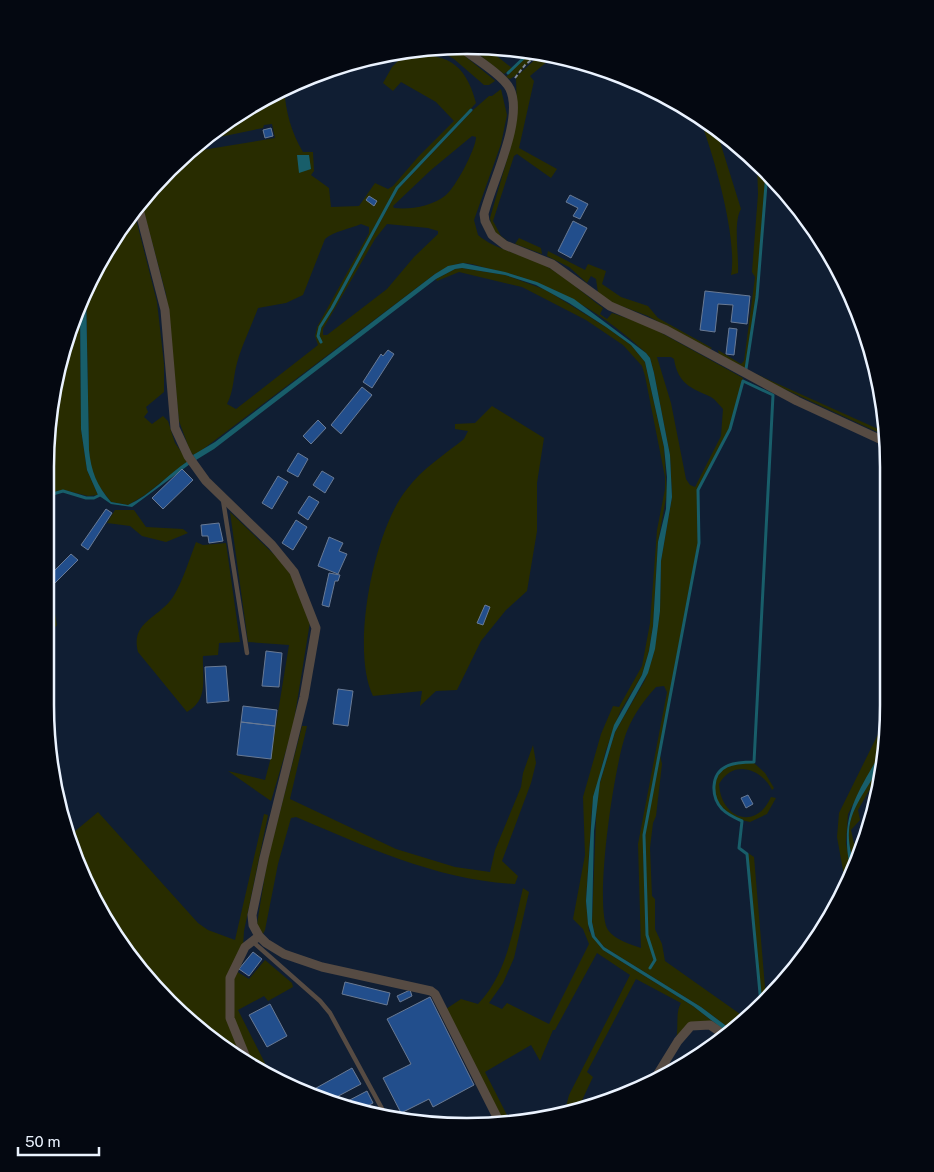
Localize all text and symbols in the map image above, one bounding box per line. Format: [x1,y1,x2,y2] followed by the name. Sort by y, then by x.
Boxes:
[18,1124,99,1156] scale bar
[25,1133,60,1150] text: 50 m

